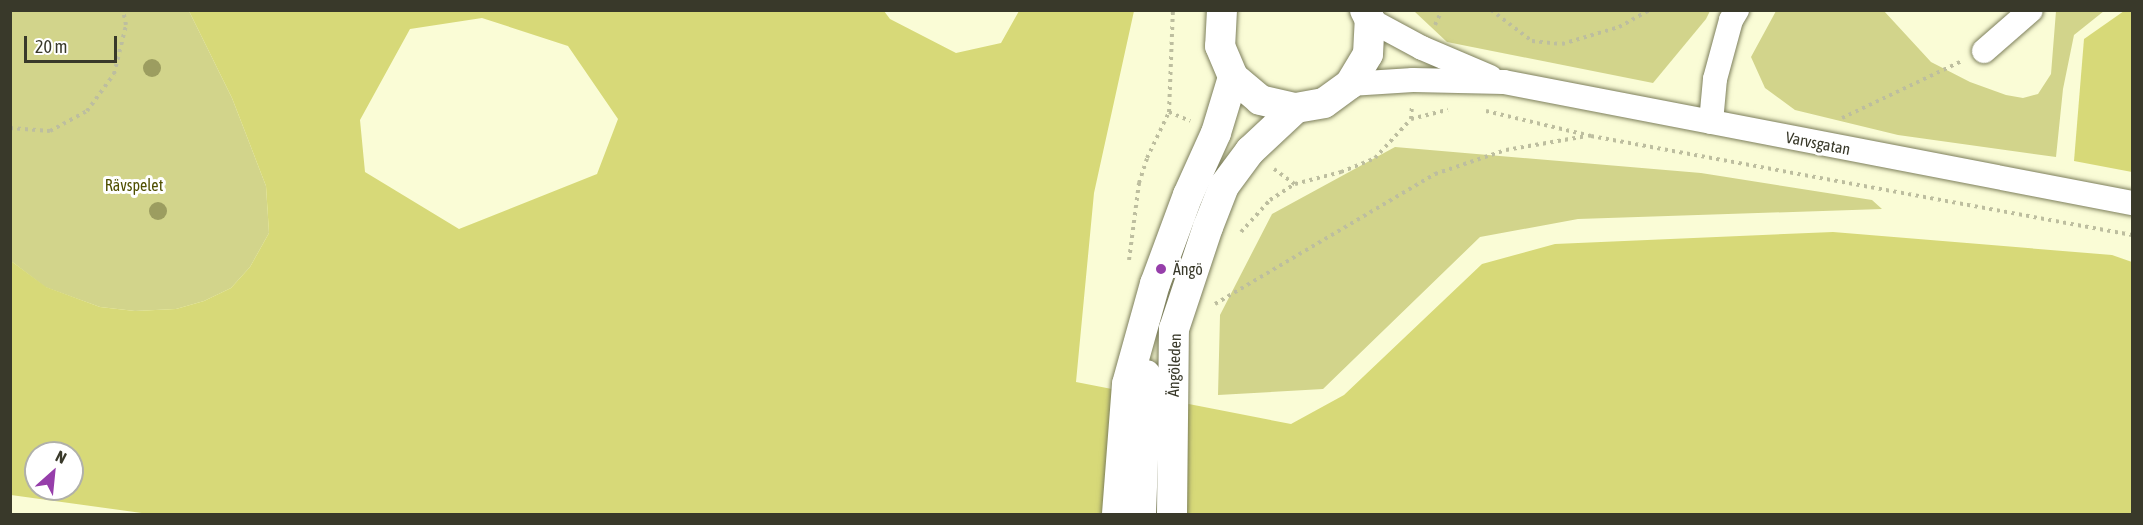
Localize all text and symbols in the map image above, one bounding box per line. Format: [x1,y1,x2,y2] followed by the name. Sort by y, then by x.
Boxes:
[27,24,120,62] scale bar
[35,36,67,57] text: 20 m
[1784,127,1852,159] street label: Varvsgatan
[105,175,163,195] park label: Rävspelet
[1173,259,1203,279] place label: Ängö
[1154,262,1168,276] marker: Ängö
[1163,333,1185,397] street label: Ängöleden
[24,441,84,501] north arrow
[53,447,70,467] text: N

